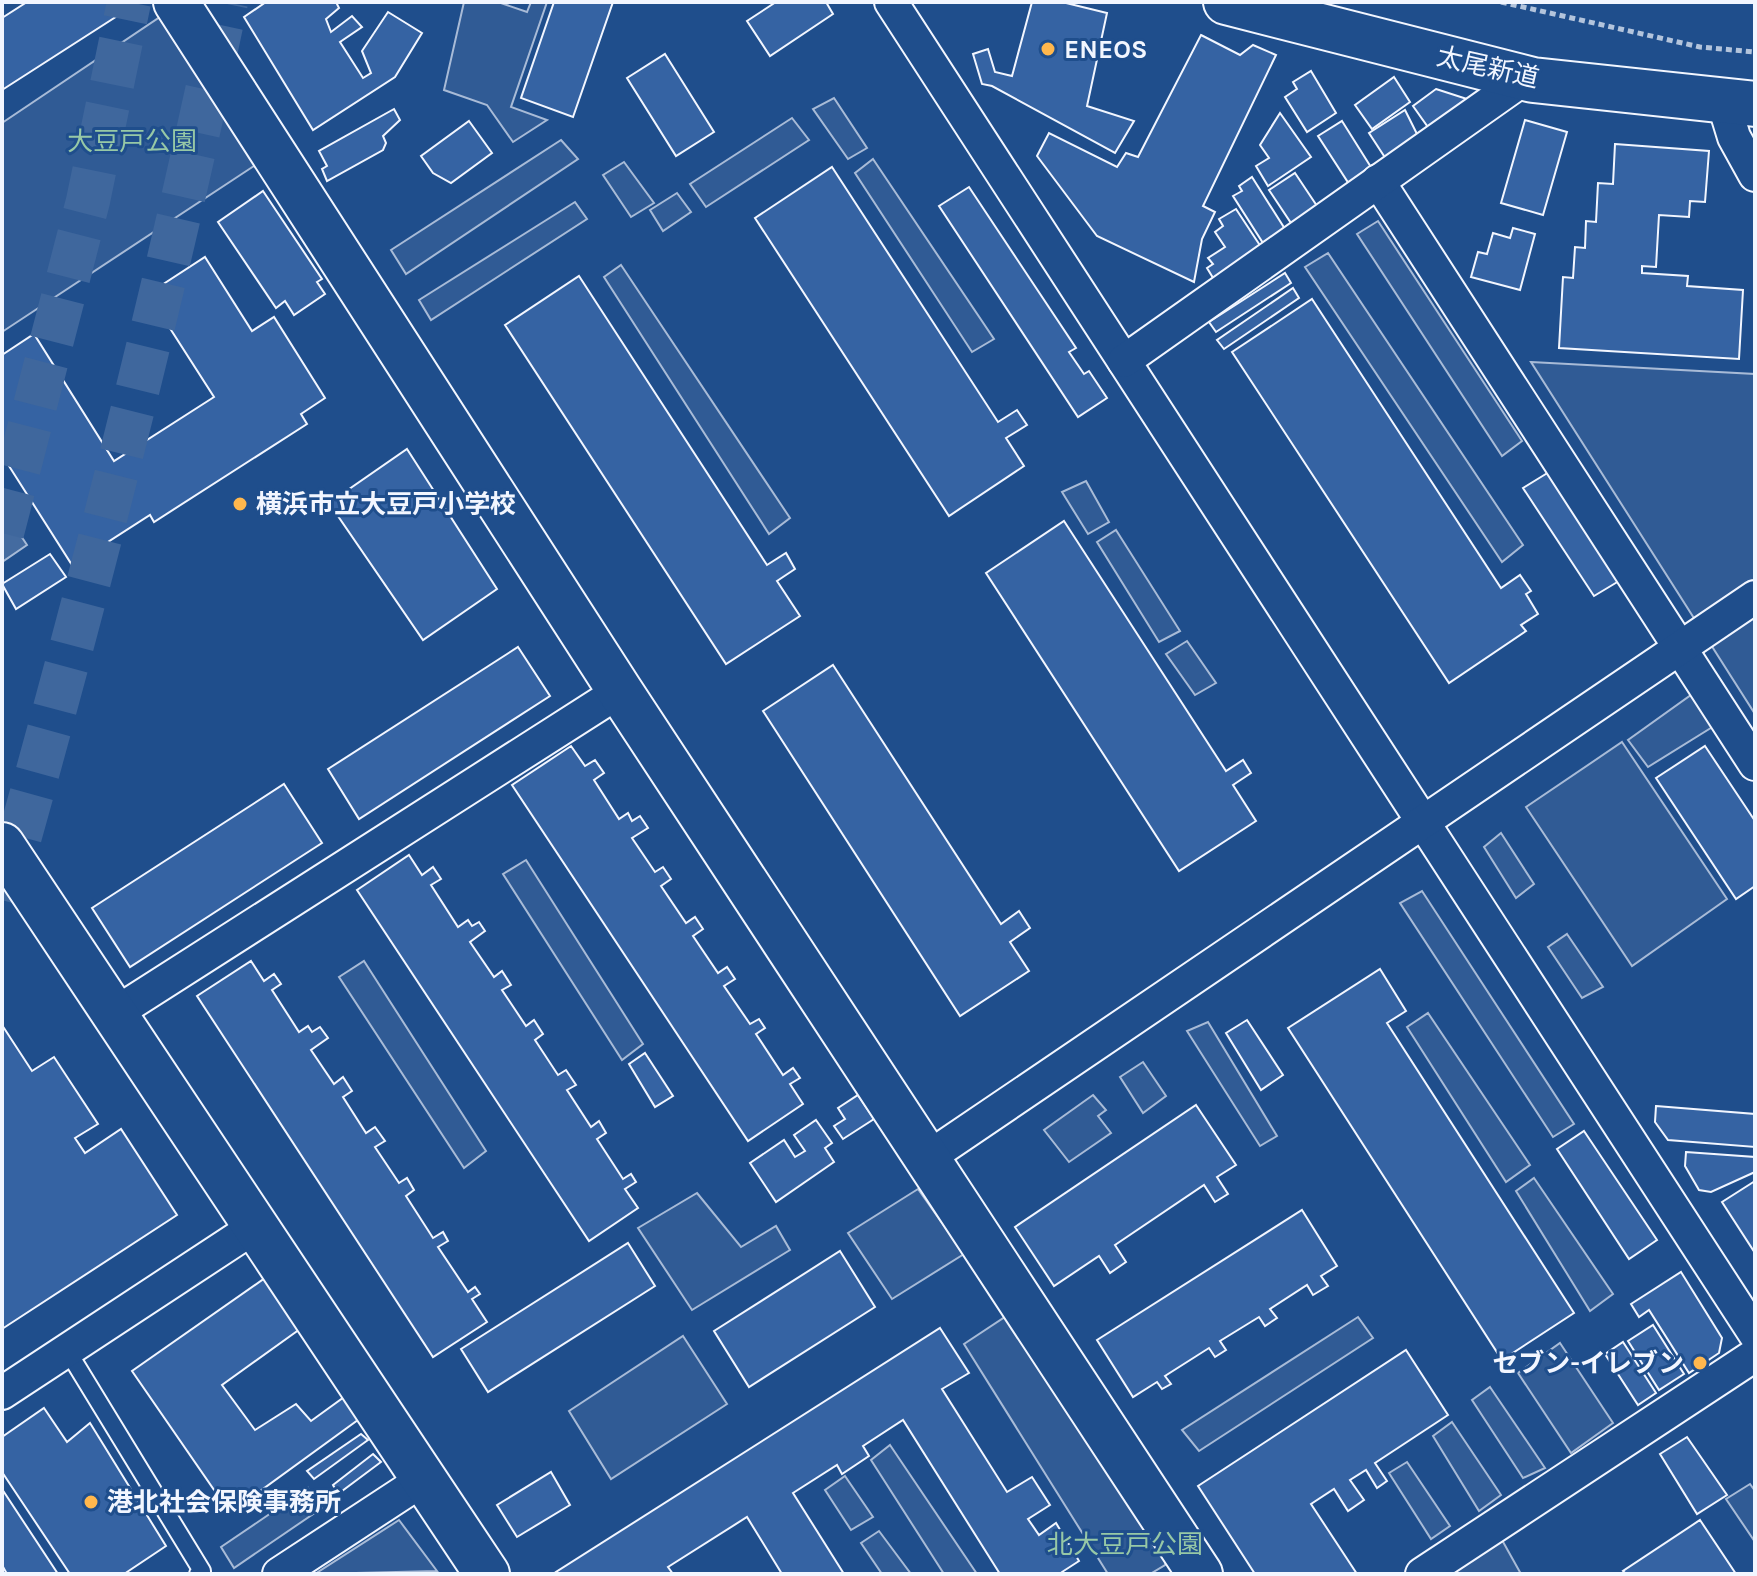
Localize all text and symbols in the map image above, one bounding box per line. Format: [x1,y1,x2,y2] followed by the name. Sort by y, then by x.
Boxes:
[1064,34,1147,65] place label: ENEOS
[1039,40,1057,58] marker: ENEOS
[1434,41,1542,94] street label: 太尾新道
[67,126,197,157] park label: 大豆戸公園
[256,489,516,520] place label: 横浜市立大豆戸小学校
[231,495,249,513] marker: 横浜市立大豆戸小学校
[1492,1348,1684,1379] place label: セブン-イレブン
[1691,1354,1709,1372] marker: セブン-イレブン
[107,1487,341,1518] place label: 港北社会保険事務所
[82,1493,100,1511] marker: 港北社会保険事務所
[1047,1529,1203,1560] park label: 北大豆戸公園

